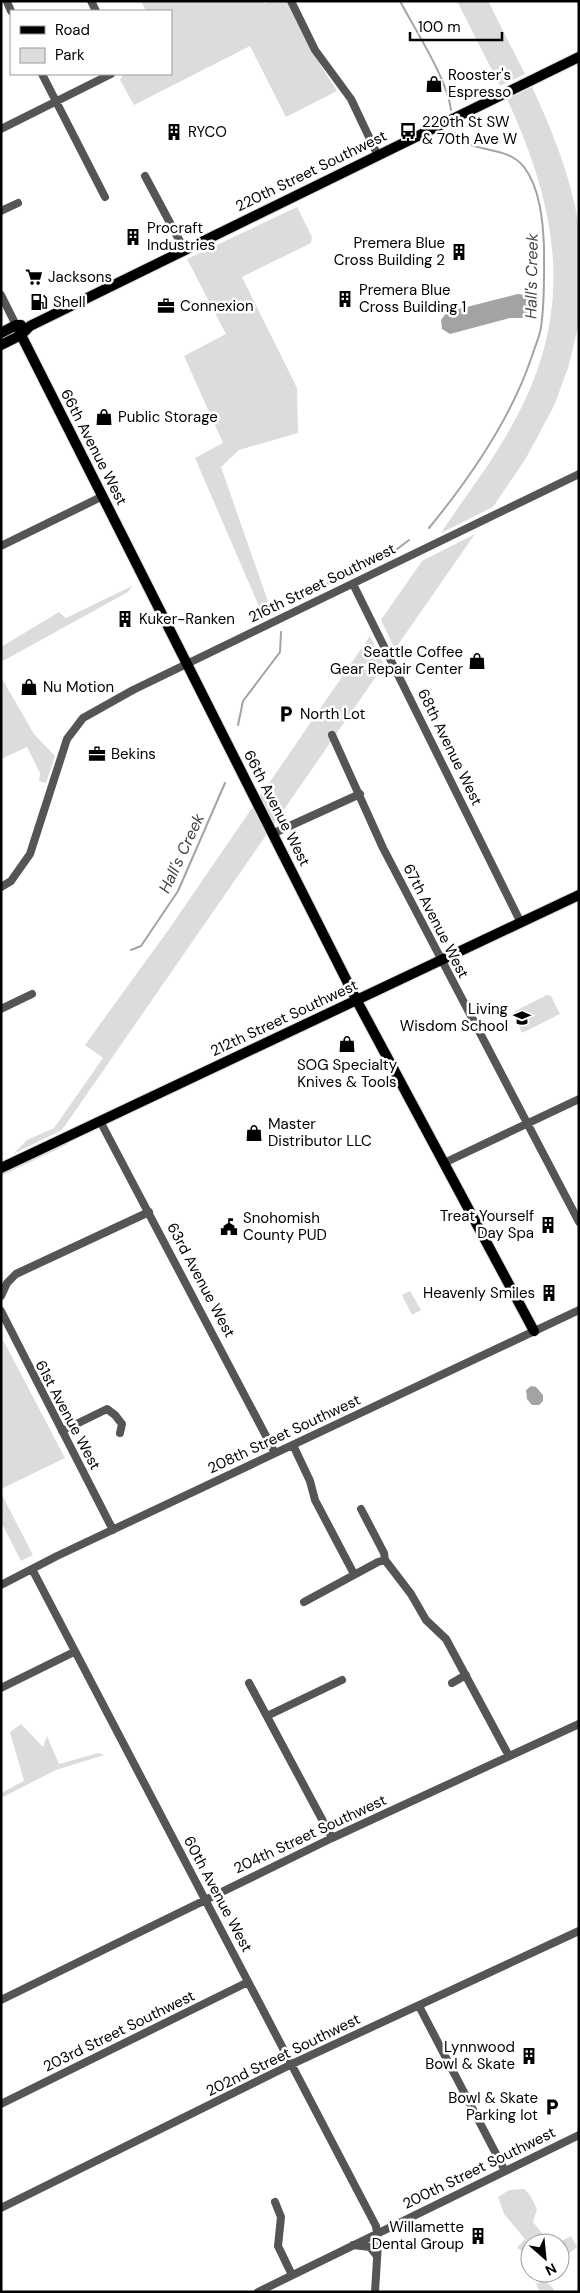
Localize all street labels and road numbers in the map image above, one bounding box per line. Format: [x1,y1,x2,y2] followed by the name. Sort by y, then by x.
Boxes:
[232,126,390,216] street label: 220th Street Southwest
[56,386,132,509] street label: 66th Avenue West
[245,539,399,627] street label: 216th Street Southwest
[413,685,487,809] street label: 68th Avenue West
[239,747,315,870] street label: 66th Avenue West
[399,860,474,982] street label: 67th Avenue West
[207,975,361,1061] street label: 212th Street Southwest
[162,1219,240,1341] street label: 63rd Avenue West
[31,1357,105,1473] street label: 61st Avenue West
[204,1390,364,1478] street label: 208th Street Southwest
[230,1790,390,1878] street label: 204th Street Southwest
[179,1833,257,1956] street label: 60th Avenue West
[40,1986,198,2076] street label: 203rd Street Southwest
[203,2009,364,2101] street label: 202nd Street Southwest
[399,2122,559,2214] street label: 200th Street Southwest

